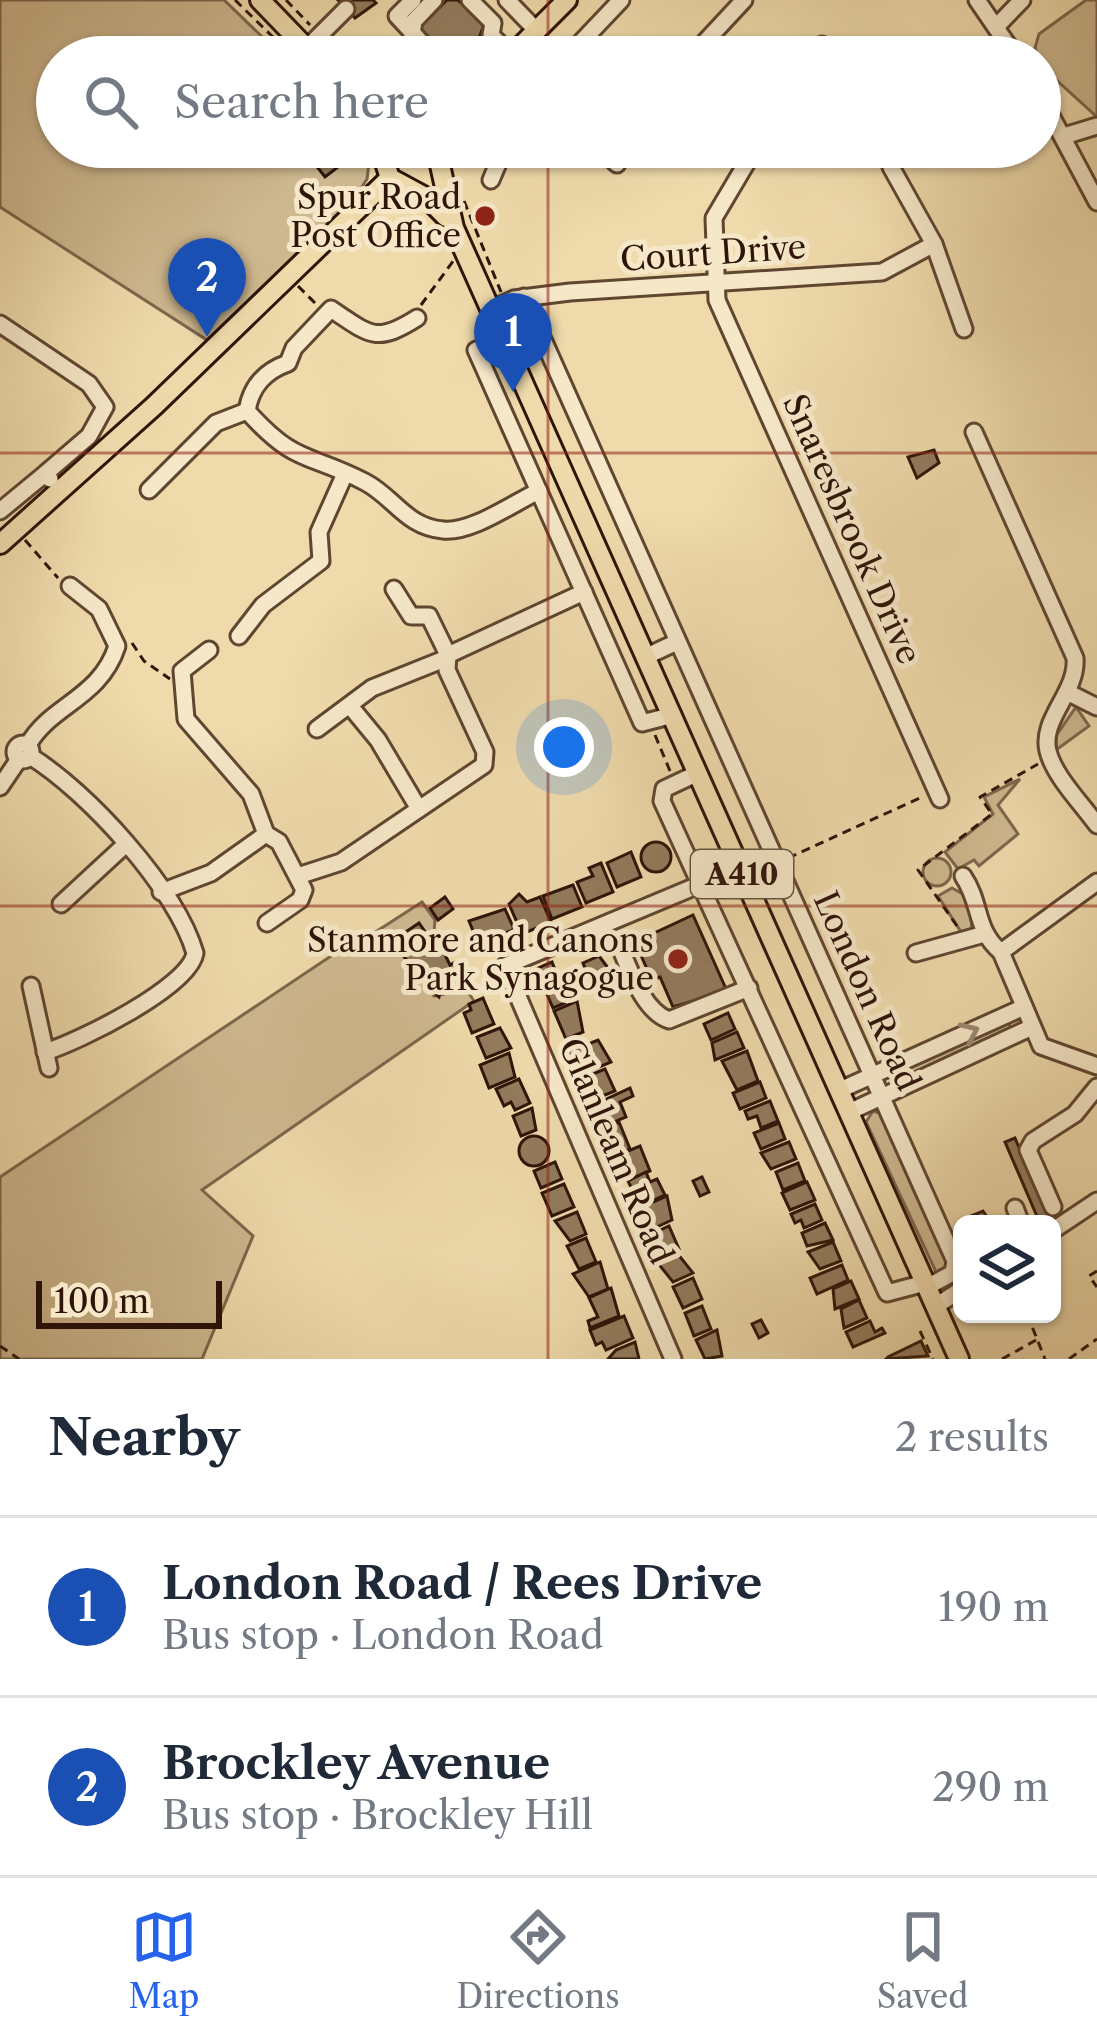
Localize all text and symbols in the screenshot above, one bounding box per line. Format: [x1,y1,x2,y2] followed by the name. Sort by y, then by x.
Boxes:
[36,36,1061,168] search box
[78,69,144,135] icon: search
[174,74,429,130] text: Search here
[290,177,461,256] place label: Spur Road Post Office
[472,203,498,229] marker: Spur Road Post Office
[619,226,807,280] street label: Court Drive
[168,238,246,337] pin: 2
[474,293,552,392] pin: 1
[774,388,930,670] street label: Snaresbrook Drive
[534,717,594,777] your location
[691,850,793,898] road number: A410
[805,885,929,1097] street label: London Road
[307,920,654,999] place label: Stanmore and Canons Park Synagogue
[665,946,691,972] marker: Stanmore and Canons Park Synagogue
[958,1022,979,1046] one-way arrow
[550,1032,682,1270] street label: Glanleam Road
[953,1215,1061,1323] map controls
[953,1215,1061,1323] button: layers
[36,1275,222,1328] scale bar
[54,1281,149,1322] text: 100 m
[48,1406,240,1468] text: Nearby
[895,1413,1049,1461] text: 2 results
[162,1555,762,1611] text: London Road / Rees Drive
[78,1583,96,1631] text: 1
[938,1583,1049,1631] text: 190 m
[162,1611,604,1659] text: Bus stop · London Road
[162,1735,550,1791] text: Brockley Avenue
[75,1763,99,1811] text: 2
[932,1763,1049,1811] text: 290 m
[162,1791,593,1839] text: Bus stop · Brockley Hill
[129,1904,199,2017] tab: Map
[457,1904,620,2017] tab: Directions
[877,1904,968,2017] tab: Saved

